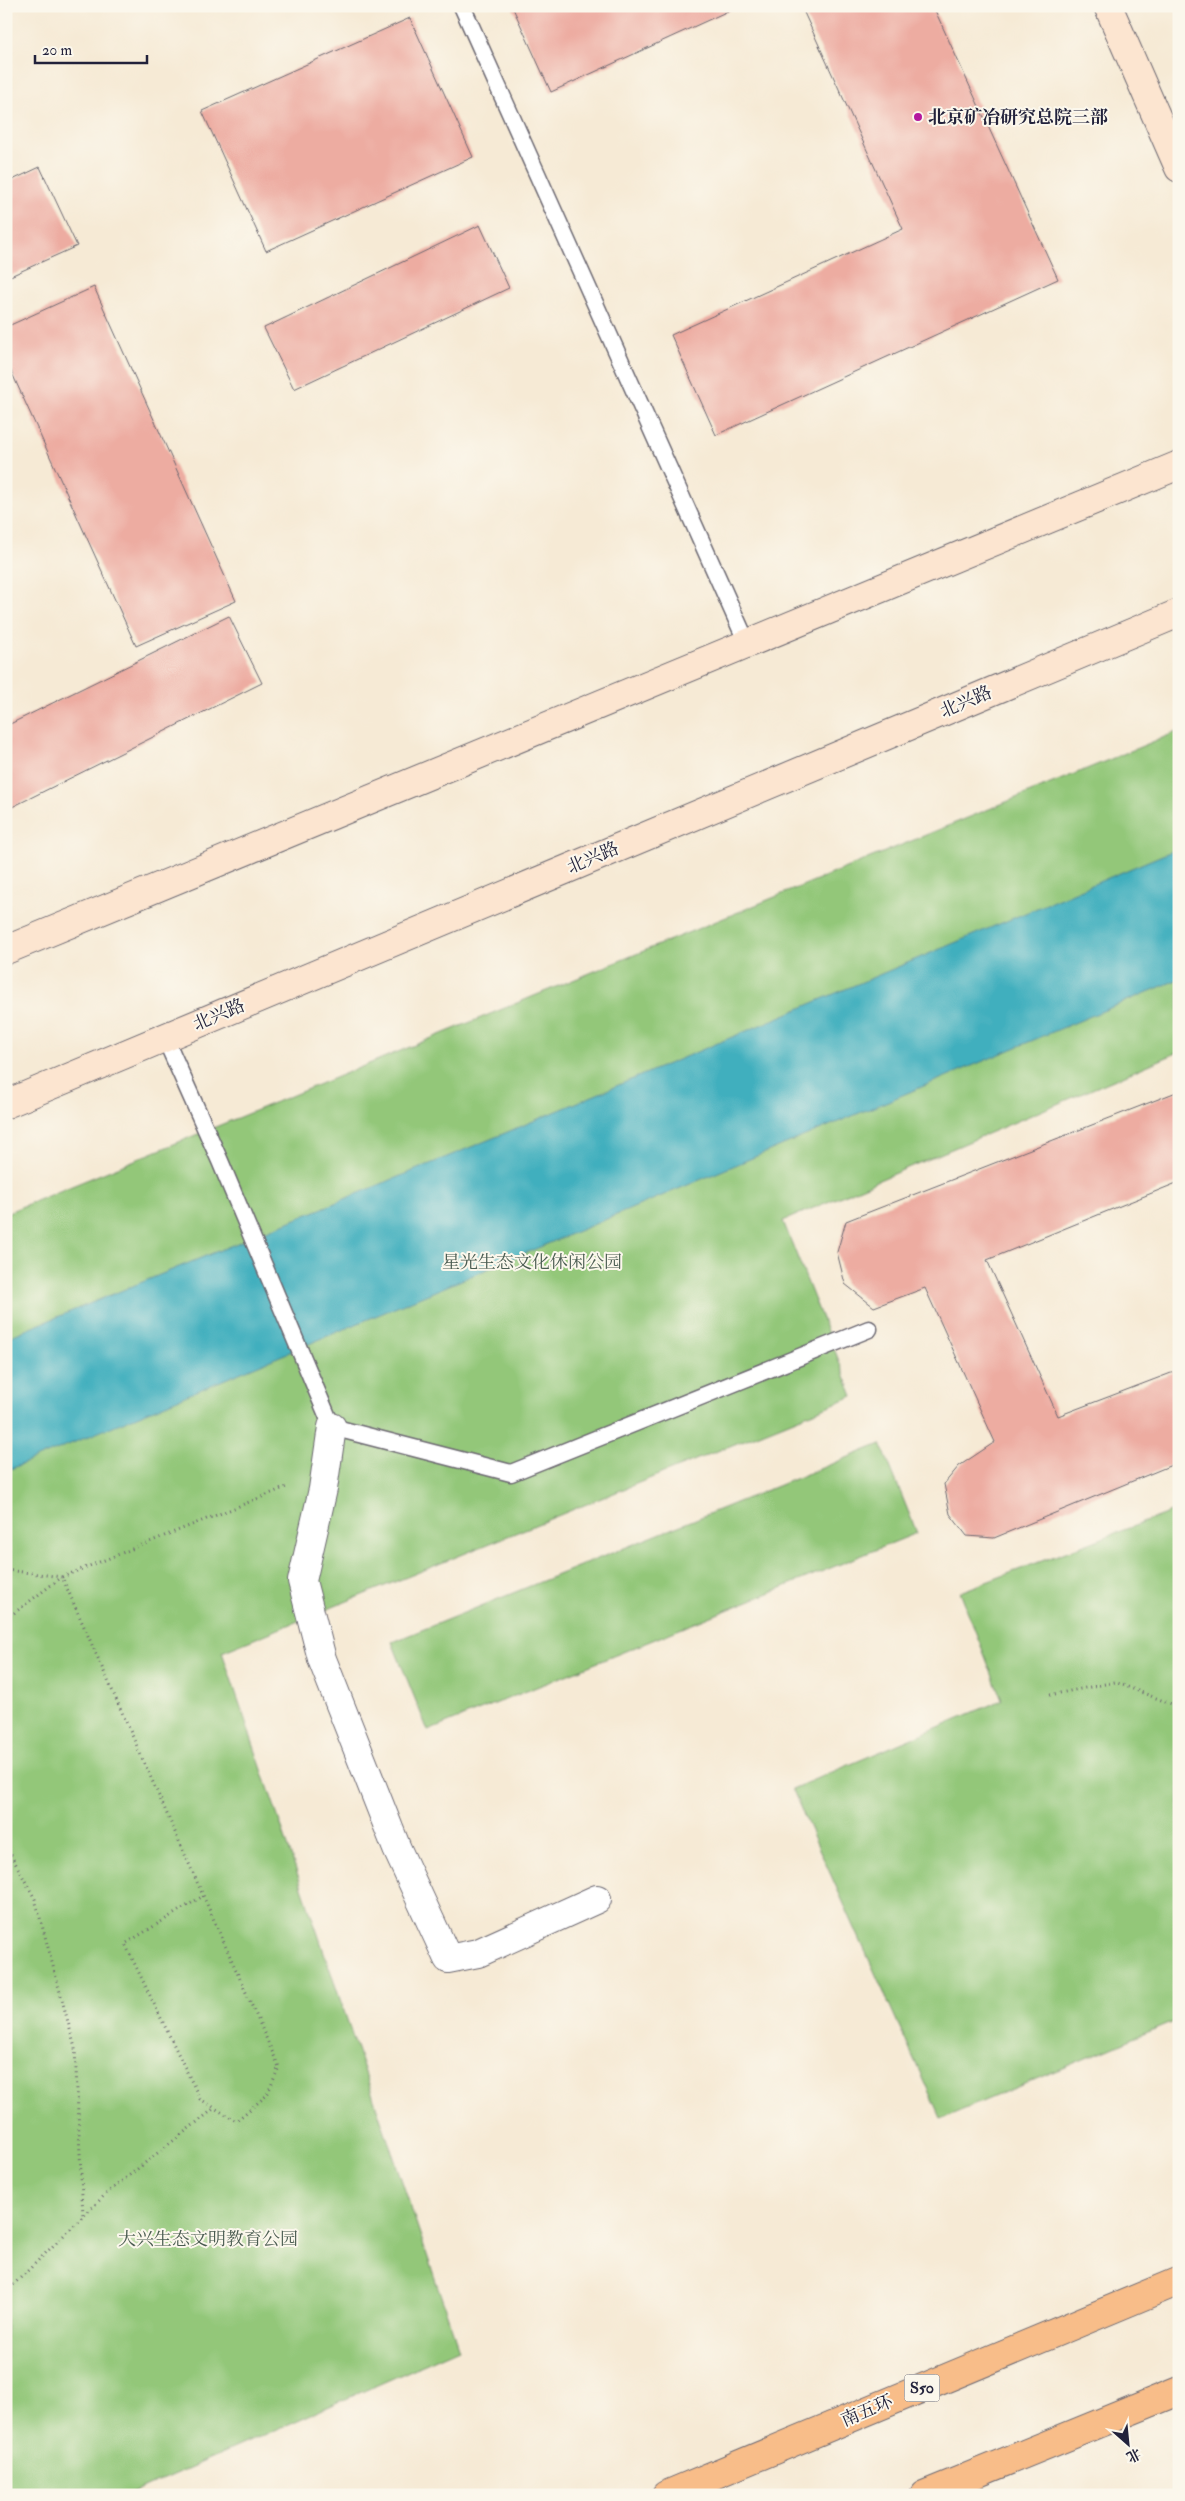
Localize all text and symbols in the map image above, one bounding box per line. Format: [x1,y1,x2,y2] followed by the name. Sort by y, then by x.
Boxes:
[35,32,148,64] scale bar
[42,41,72,60] text: 20 m
[928,106,1108,129] place label: 北京矿冶研究总院三部
[912,111,924,123] marker: 北京矿冶研究总院三部
[937,681,995,723] street label: 北兴路
[564,837,622,879] street label: 北兴路
[190,994,248,1036] street label: 北兴路
[442,1251,622,1274] park label: 星光生态文化休闲公园
[118,2228,298,2251] park label: 大兴生态文明教育公园
[904,2374,940,2402] road number: S50
[838,2390,896,2432] street label: 南五环
[1102,2418,1152,2468] north arrow
[1124,2444,1144,2466] text: 北

